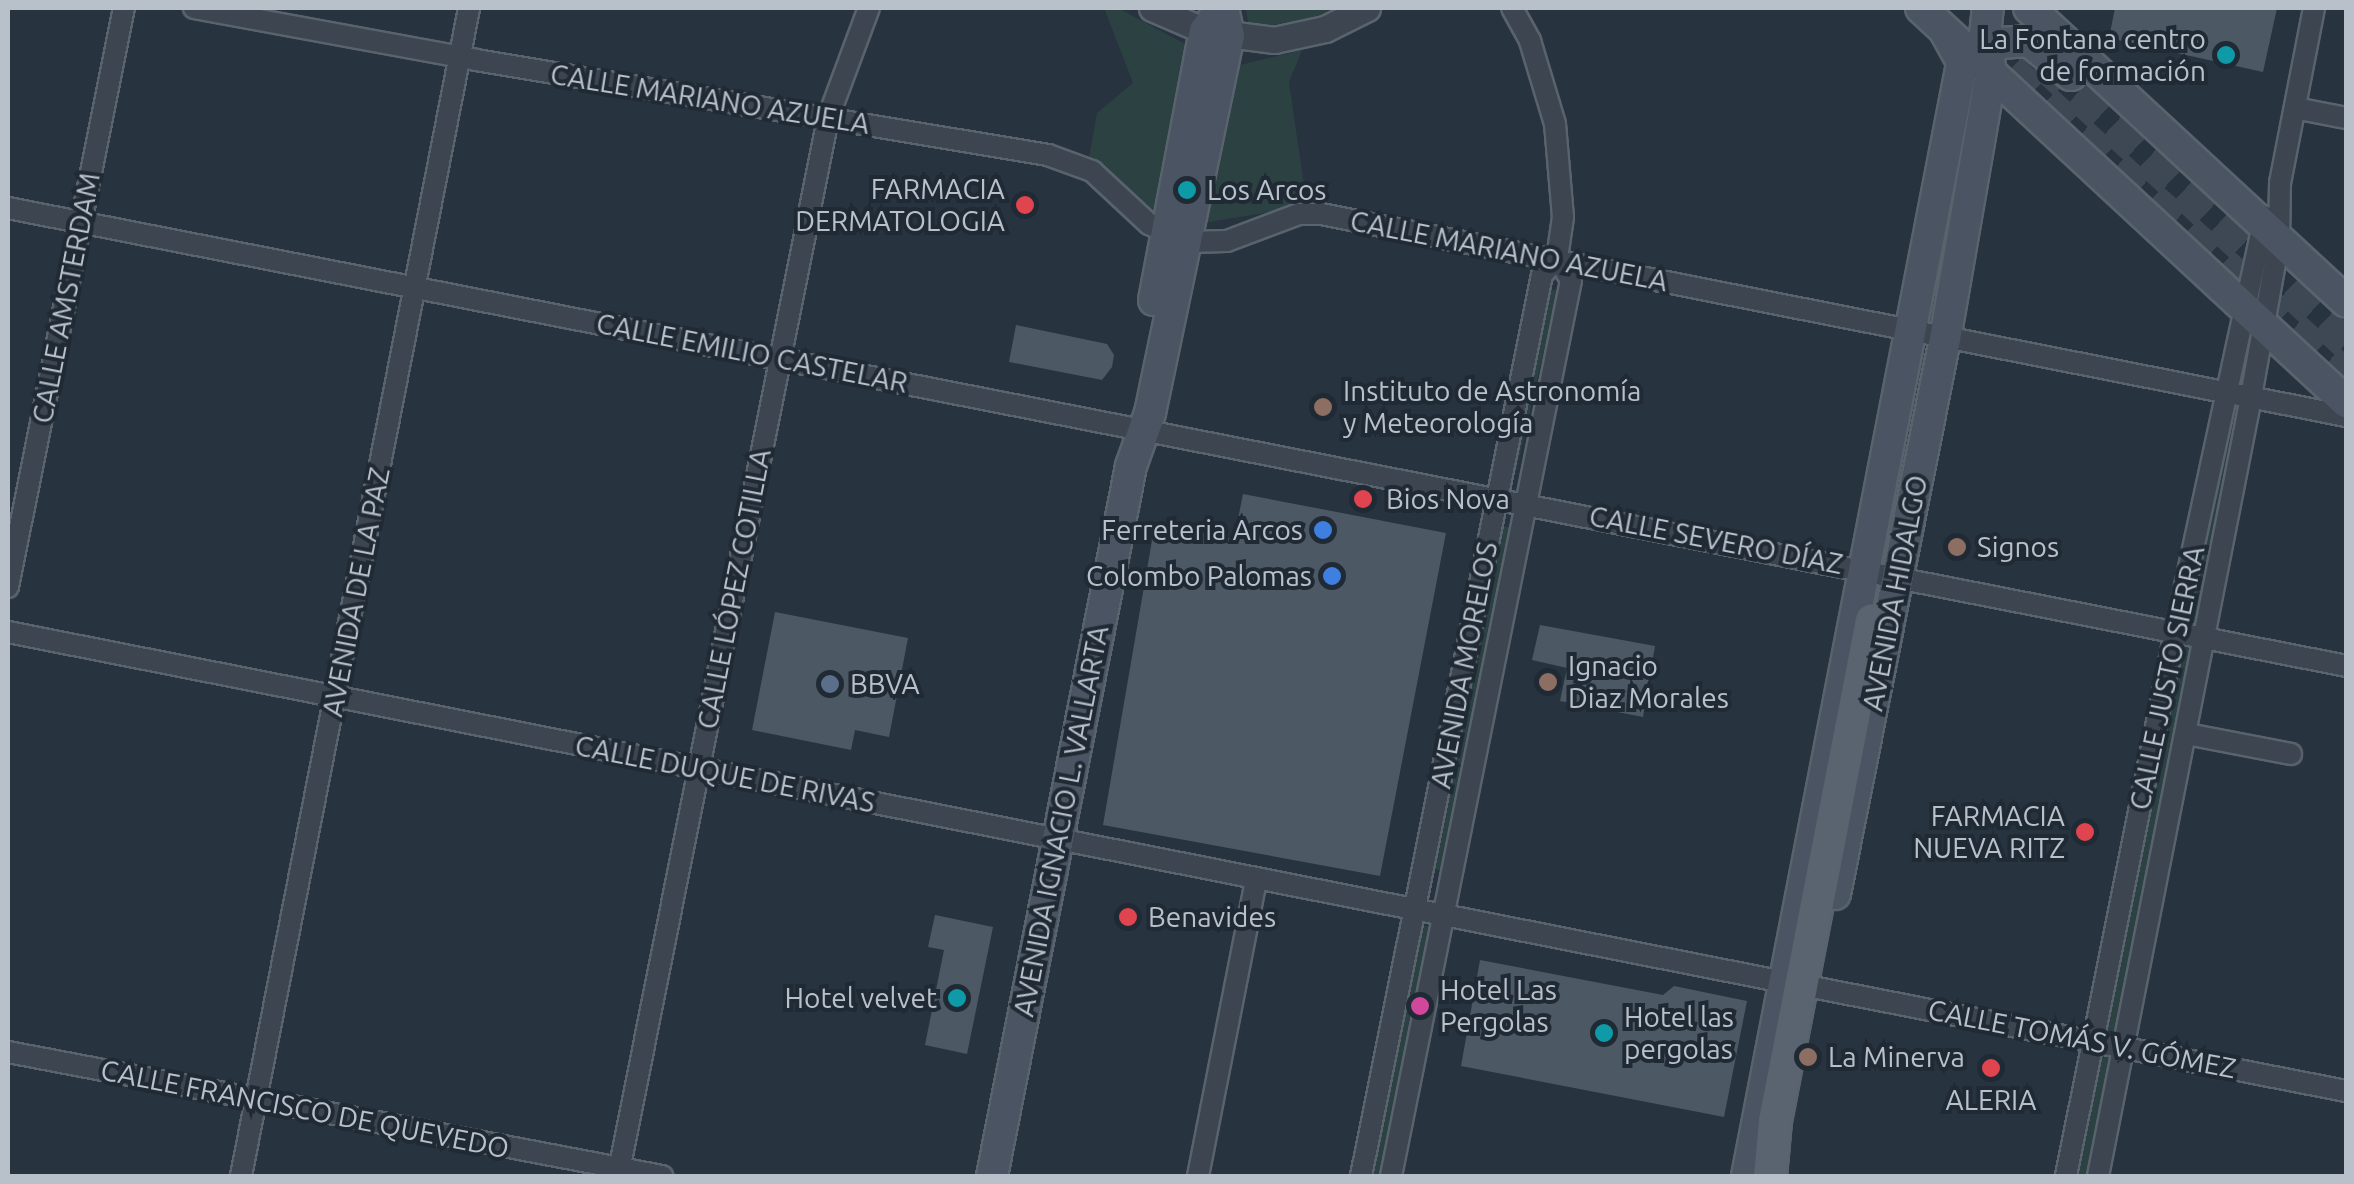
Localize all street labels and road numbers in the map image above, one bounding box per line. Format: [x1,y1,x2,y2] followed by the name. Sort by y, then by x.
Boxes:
[548,57,872,141] street label: CALLE MARIANO AZUELA
[25,170,107,426] street label: CALLE AMSTERDAM
[1347,204,1671,298] street label: CALLE MARIANO AZUELA
[593,306,911,400] street label: CALLE EMILIO CASTELAR
[690,446,778,732] street label: CALLE LÓPEZ COTILLA
[315,465,397,719] street label: AVENIDA DE LA PAZ
[1856,472,1934,714] street label: AVENIDA HIDALGO
[1586,499,1846,581] street label: CALLE SEVERO DÍAZ
[1424,539,1504,791] street label: AVENIDA MORELOS
[2123,543,2211,813] street label: CALLE JUSTO SIERRA
[1007,623,1115,1019] street label: AVENIDA IGNACIO L. VALLARTA
[572,728,878,820] street label: CALLE DUQUE DE RIVAS
[1925,993,2239,1085] street label: CALLE TOMÁS V. GÓMEZ
[98,1053,512,1165] street label: CALLE FRANCISCO DE QUEVEDO

